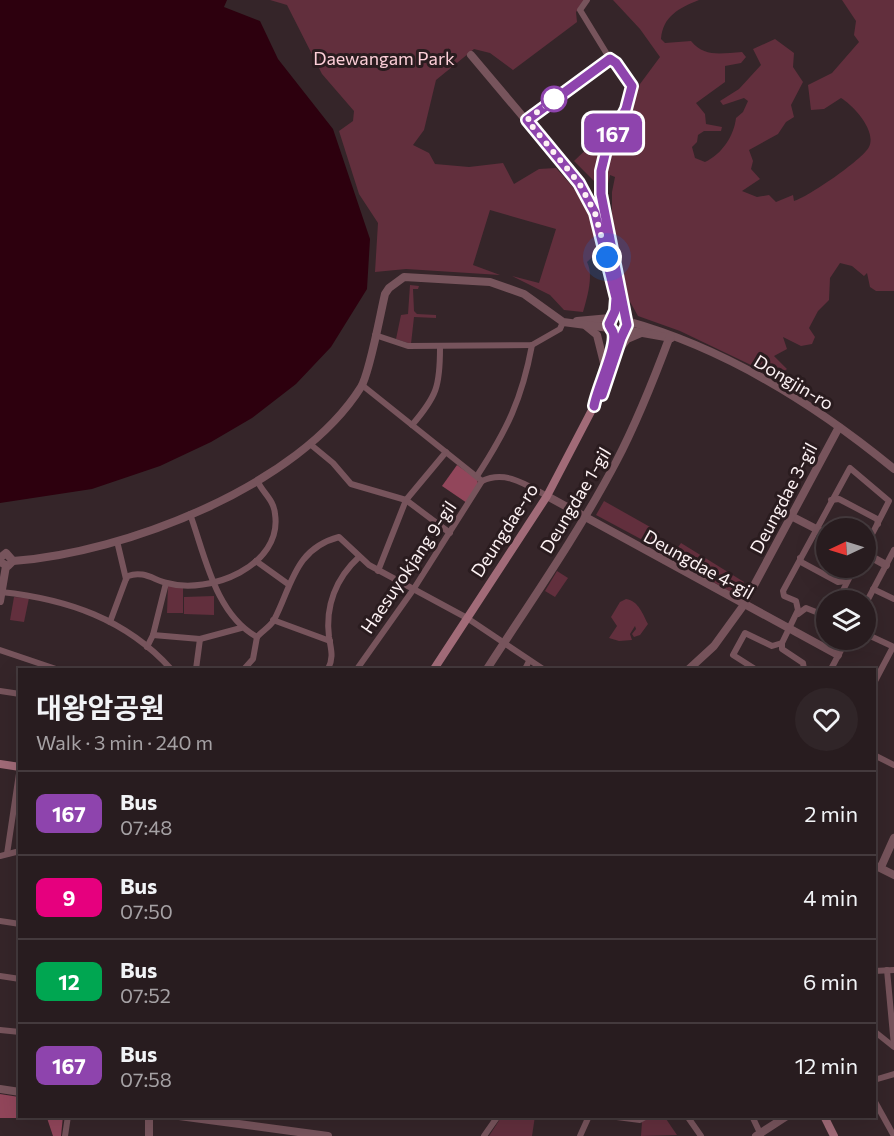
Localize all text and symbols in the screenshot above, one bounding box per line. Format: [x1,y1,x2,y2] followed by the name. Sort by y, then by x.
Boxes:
[313,47,455,69] park label: Daewangam Park
[541,86,567,112] unlabelled marker
[578,114,648,152] line badge: 167
[596,121,630,146] text: 167
[592,242,622,272] your location
[750,350,838,414] street label: Dongjin-ro
[745,439,821,557] street label: Deungdae 3-gil
[535,443,615,557] street label: Deungdae 1-gil
[466,479,542,581] street label: Deungdae-ro
[355,497,461,637] street label: Haesuyokjang 9-gil
[816,518,876,578] north arrow
[816,518,876,650] map controls
[640,525,758,603] street label: Deungdae 4-gil
[816,590,876,650] button: layers
[795,688,858,751] button: heart
[36,690,165,724] text: 대왕암공원
[36,730,213,754] text: Walk · 3 min · 240 m
[120,788,157,815] text: Bus
[804,800,858,827] text: 2 min
[52,801,86,826] text: 167
[120,815,172,839] text: 07:48
[120,872,157,899] text: Bus
[803,884,858,911] text: 4 min
[63,885,75,910] text: 9
[120,899,173,923] text: 07:50
[120,956,157,983] text: Bus
[803,968,858,995] text: 6 min
[58,969,80,994] text: 12
[120,983,171,1007] text: 07:52
[120,1040,157,1067] text: Bus
[795,1052,858,1079] text: 12 min
[52,1053,86,1078] text: 167
[120,1067,172,1091] text: 07:58

